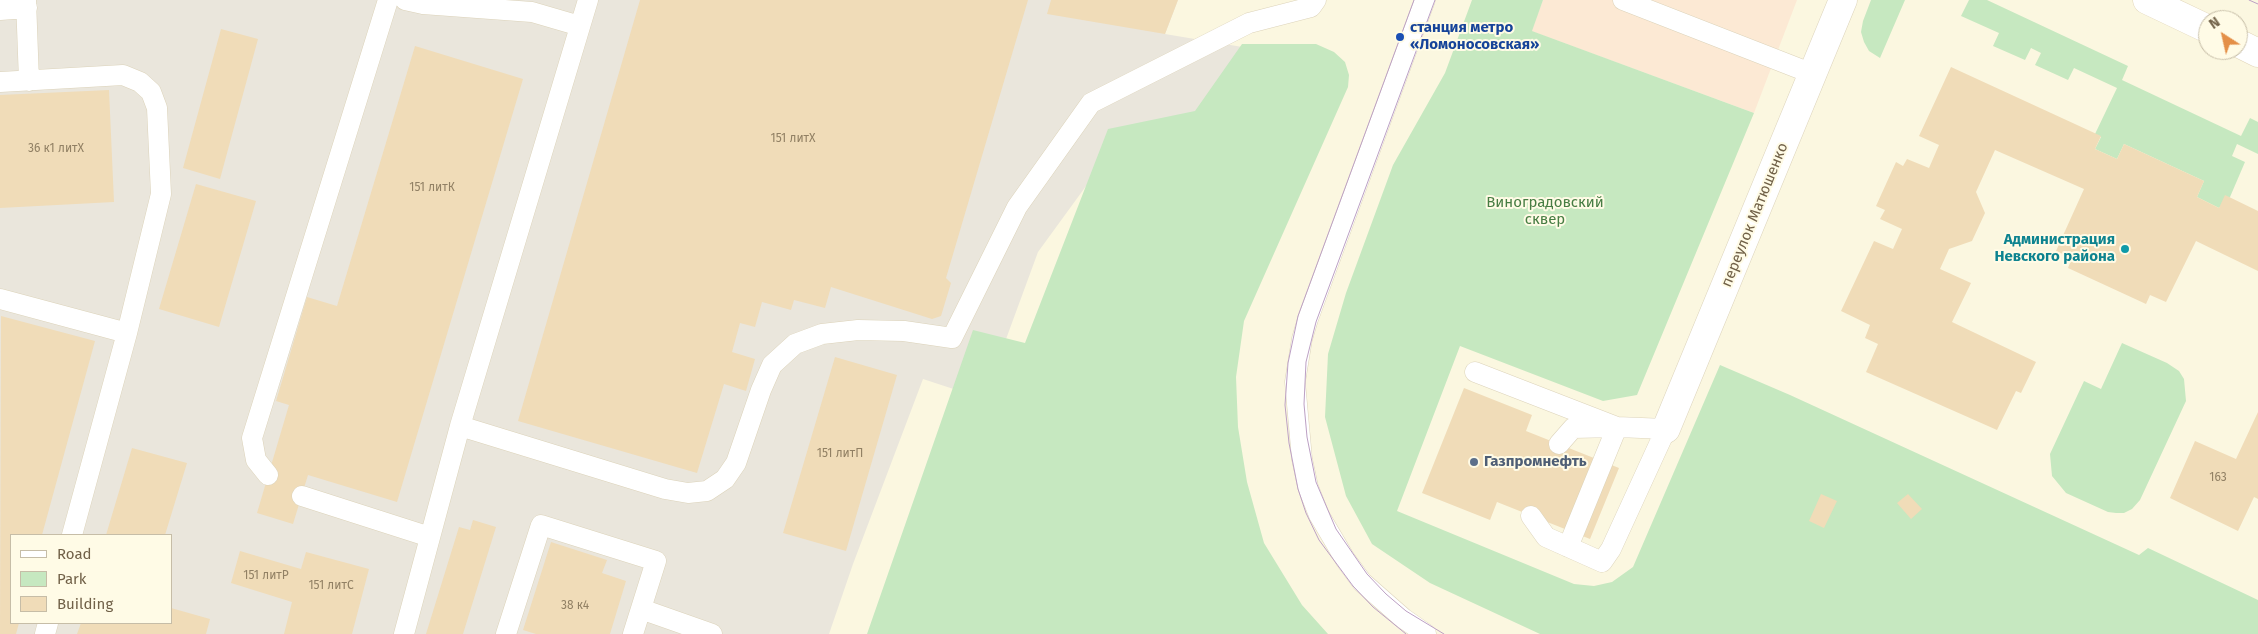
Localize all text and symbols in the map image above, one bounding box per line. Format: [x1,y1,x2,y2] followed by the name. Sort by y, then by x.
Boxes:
[2198,10,2248,60] north arrow
[2206,13,2223,33] text: N
[1410,19,1539,54] place label: станция метро «Ломоносовская»
[1394,31,1406,43] marker: станция метро «Ломоносовская»
[771,132,815,146] house number: 151 литХ
[1718,140,1792,290] street label: переулок Матюшенко
[28,142,84,156] house number: 36 к1 литХ
[409,181,455,195] house number: 151 литК
[1486,194,1604,229] park label: Виноградовский сквер
[1994,231,2115,266] place label: Администрация Невского района
[2119,243,2131,255] marker: Администрация Невского района
[817,447,863,461] house number: 151 литП
[1484,453,1587,471] place label: Газпромнефть
[1468,456,1480,468] marker: Газпромнефть
[2209,471,2227,485] house number: 163
[10,534,172,624] legend
[57,545,92,563] text: Road
[243,569,289,583] house number: 151 литР
[57,570,87,588] text: Park
[308,579,354,593] house number: 151 литС
[57,595,113,613] text: Building
[561,599,589,613] house number: 38 к4

